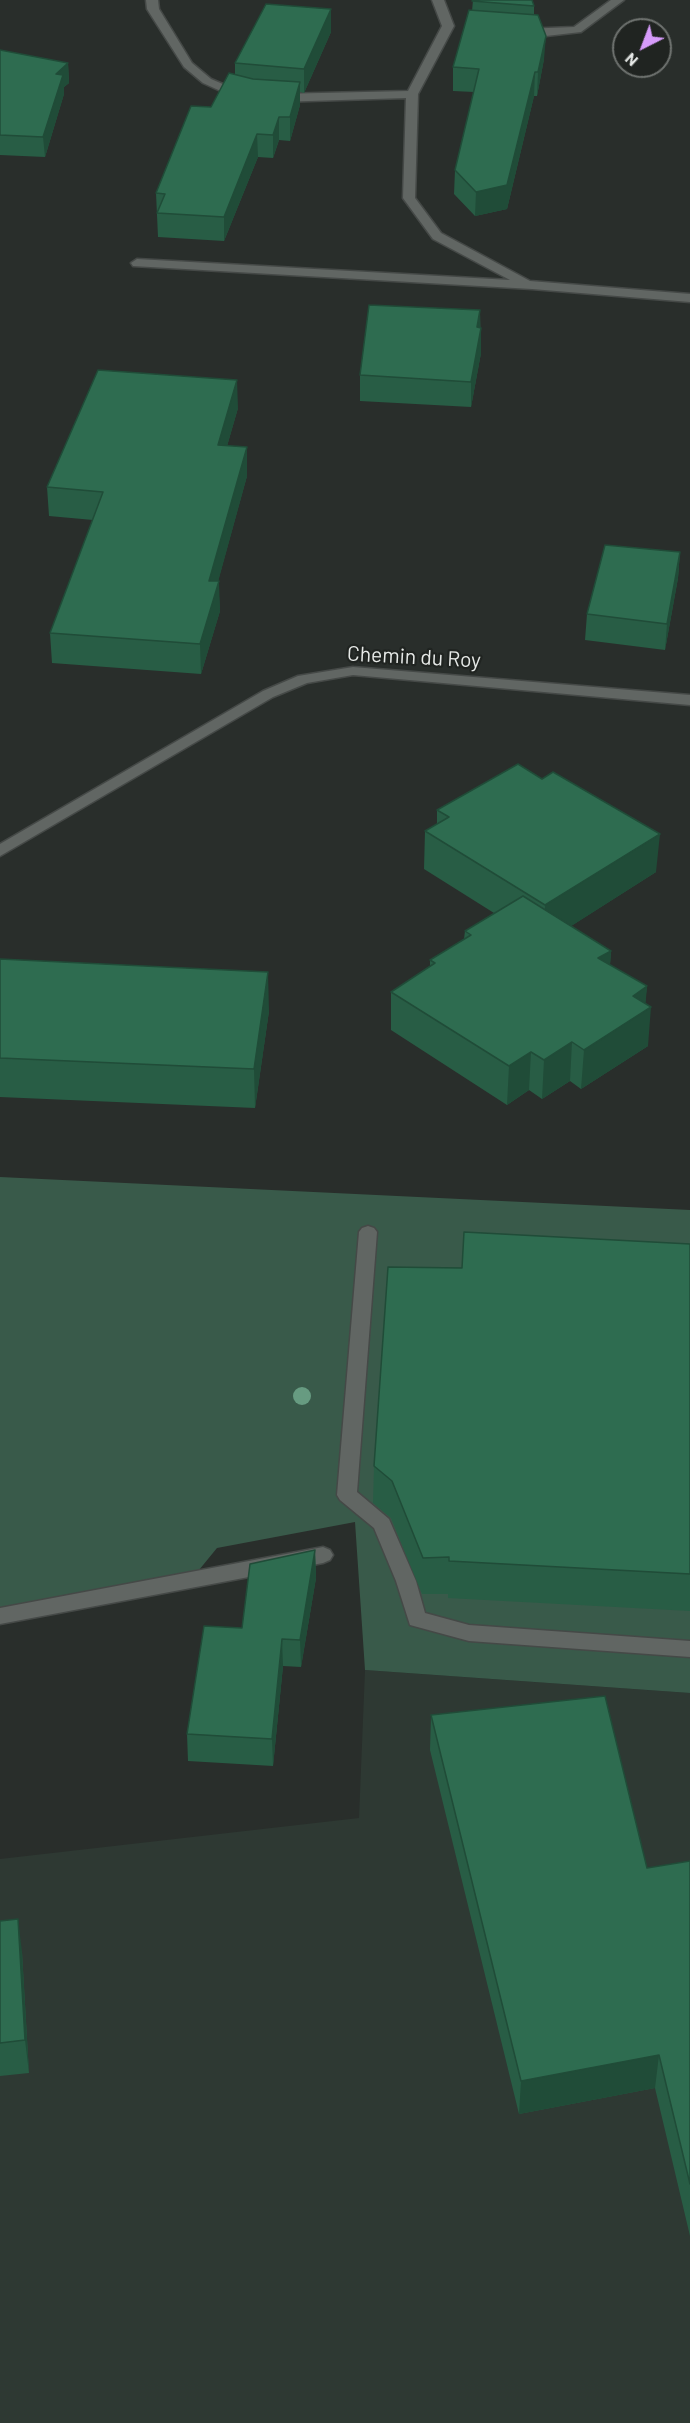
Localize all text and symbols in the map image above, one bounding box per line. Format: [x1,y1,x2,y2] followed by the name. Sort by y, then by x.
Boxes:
[612,18,672,78] north arrow
[621,50,641,71] text: N
[347,641,481,673] street label: Chemin du Roy

